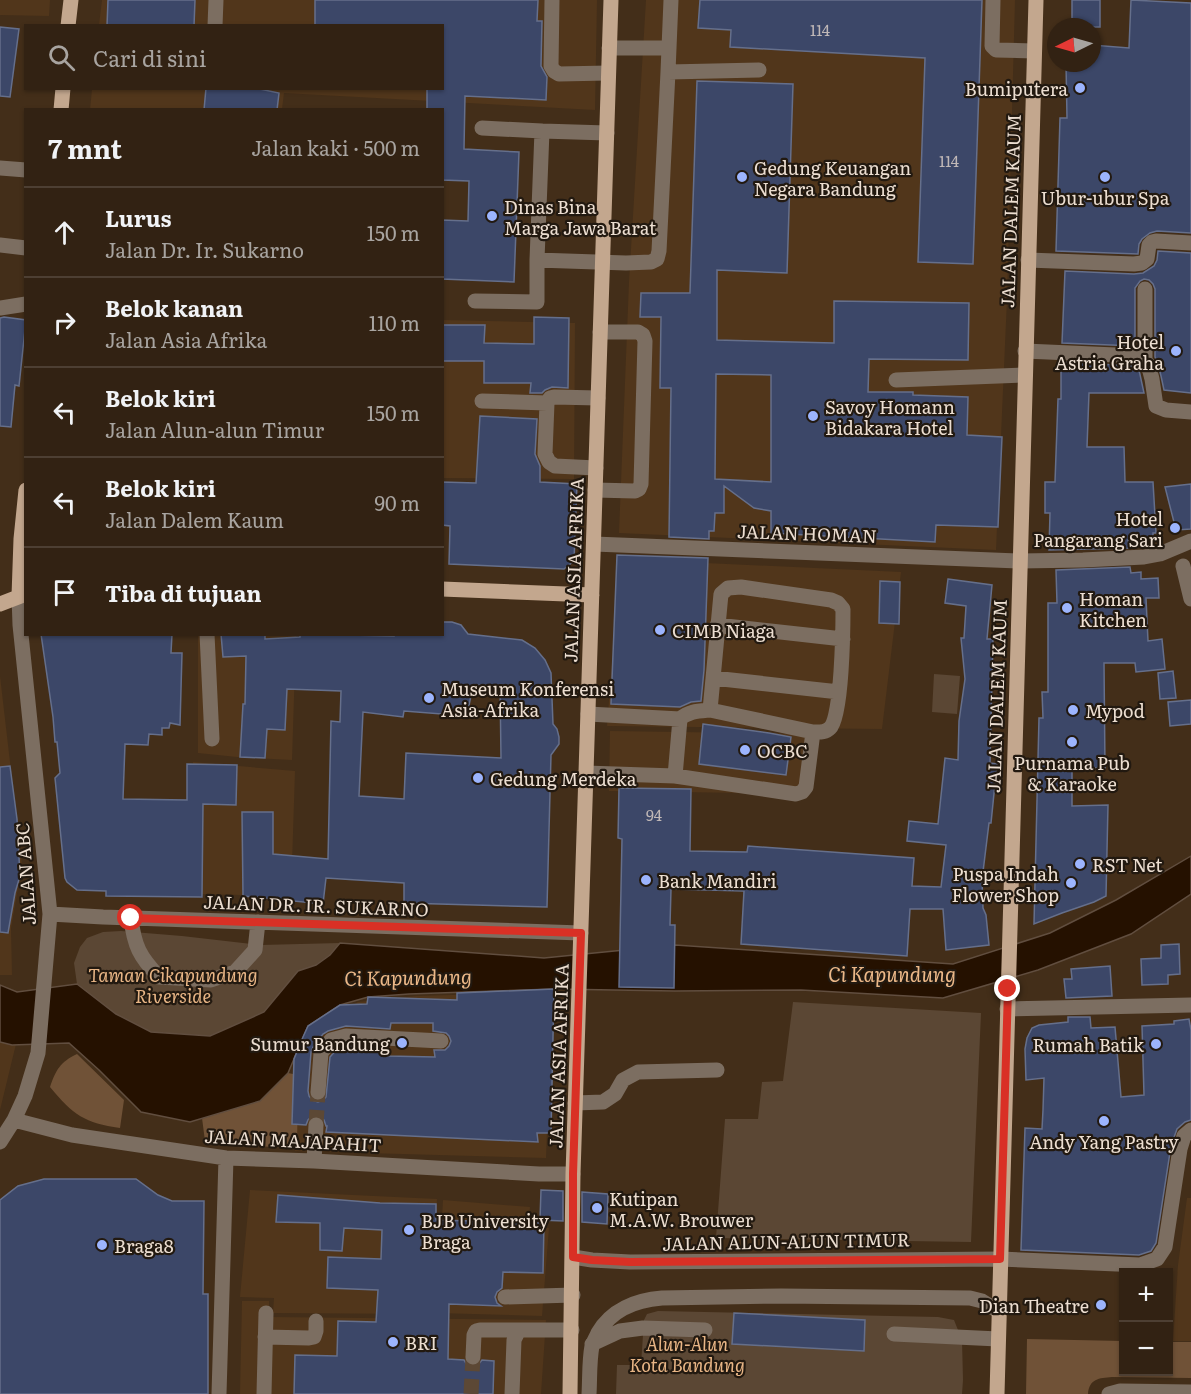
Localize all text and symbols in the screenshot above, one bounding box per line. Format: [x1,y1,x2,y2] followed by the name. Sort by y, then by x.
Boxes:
[810,18,830,41] house number: 114
[1047,18,1101,72] north arrow
[24,24,444,90] search box
[45,41,78,74] icon: search
[93,41,206,74] text: Cari di sini
[965,75,1068,102] place label: Bumiputera
[1073,81,1087,95] marker: Bumiputera
[993,114,1027,308] street label: JALAN DALEM KAUM
[48,128,122,167] text: 7 mnt
[251,132,420,162] text: Jalan kaki · 500 m
[939,149,959,172] house number: 114
[754,154,911,202] place label: Gedung Keuangan Negara Bandung
[735,170,749,184] marker: Gedung Keuangan Negara Bandung
[1098,170,1112,184] marker: Ubur-ubur Spa
[1041,184,1170,211] place label: Ubur-ubur Spa
[504,193,657,241] place label: Dinas Bina Marga Jawa Barat
[105,201,172,234] text: Lurus
[485,209,499,223] marker: Dinas Bina Marga Jawa Barat
[48,216,81,249] icon: ahead
[367,217,420,247] text: 150 m
[105,234,304,264] text: Jalan Dr. Ir. Sukarno
[105,291,243,324] text: Belok kanan
[48,306,81,339] icon: right
[369,307,420,337] text: 110 m
[105,324,267,354] text: Jalan Asia Afrika
[1055,328,1164,376] place label: Hotel Astria Graha
[1169,344,1183,358] marker: Hotel Astria Graha
[105,381,216,414] text: Belok kiri
[825,393,955,441] place label: Savoy Homann Bidakara Hotel
[48,396,81,429] icon: left
[367,397,420,427] text: 150 m
[806,409,820,423] marker: Savoy Homann Bidakara Hotel
[105,414,324,444] text: Jalan Alun-alun Timur
[105,471,216,504] text: Belok kiri
[556,477,590,663] street label: JALAN ASIA AFRIKA
[48,486,81,519] icon: left
[375,487,420,517] text: 90 m
[105,504,284,534] text: Jalan Dalem Kaum
[1033,505,1163,553] place label: Hotel Pangarang Sari
[737,517,877,549] street label: JALAN HOMAN
[1168,521,1182,535] marker: Hotel Pangarang Sari
[48,576,81,609] icon: arrive
[105,576,261,609] text: Tiba di tujuan
[1079,585,1147,633] place label: Homan Kitchen
[979,599,1013,793] street label: JALAN DALEM KAUM
[1060,601,1074,615] marker: Homan Kitchen
[672,617,776,644] place label: CIMB Niaga
[653,623,667,637] marker: CIMB Niaga
[441,675,614,723] place label: Museum Konferensi Asia-Afrika
[422,691,436,705] marker: Museum Konferensi Asia-Afrika
[1085,697,1145,724] place label: Mypod
[1066,703,1080,717] marker: Mypod
[1065,735,1079,749] marker: Purnama Pub & Karaoke
[757,737,808,764] place label: OCBC
[738,743,752,757] marker: OCBC
[1014,749,1130,797] place label: Purnama Pub & Karaoke
[490,765,637,792] place label: Gedung Merdeka
[471,771,485,785] marker: Gedung Merdeka
[646,803,662,826] house number: 94
[8,822,42,926] street label: JALAN ABC
[1092,851,1163,878] place label: RST Net
[1073,857,1087,871] marker: RST Net
[952,860,1059,908] place label: Puspa Indah Flower Shop
[658,867,776,894] place label: Bank Mandiri
[639,873,653,887] marker: Bank Mandiri
[1064,876,1078,890] marker: Puspa Indah Flower Shop
[203,888,429,922] street label: JALAN DR. IR. SUKARNO
[117,904,143,930] route start
[828,958,956,988] water label: Ci Kapundung
[344,960,472,992] water label: Ci Kapundung
[88,961,258,1009] park label: Taman Cikapundung Riverside
[541,963,575,1149] street label: JALAN ASIA AFRIKA
[994,975,1020,1001] route end
[250,1030,391,1057] place label: Sumur Bandung
[1032,1031,1145,1058] place label: Rumah Batik
[395,1036,409,1050] marker: Sumur Bandung
[1149,1037,1163,1051] marker: Rumah Batik
[1097,1114,1111,1128] marker: Andy Yang Pastry
[204,1122,382,1158] street label: JALAN MAJAPAHIT
[1029,1128,1179,1155] place label: Andy Yang Pastry
[609,1185,754,1233] place label: Kutipan M.A.W. Brouwer
[590,1201,604,1215] marker: Kutipan M.A.W. Brouwer
[421,1207,549,1255] place label: BJB University Braga
[402,1223,416,1237] marker: BJB University Braga
[662,1225,910,1257] street label: JALAN ALUN-ALUN TIMUR
[114,1232,174,1259] place label: Braga8
[95,1238,109,1252] marker: Braga8
[1119,1268,1173,1376] map controls
[1119,1268,1173,1322] button: +
[979,1292,1089,1319] place label: Dian Theatre
[1094,1298,1108,1312] marker: Dian Theatre
[1119,1322,1173,1376] button: −
[405,1329,437,1356] place label: BRI
[629,1330,745,1378] park label: Alun-Alun Kota Bandung
[386,1335,400,1349] marker: BRI

